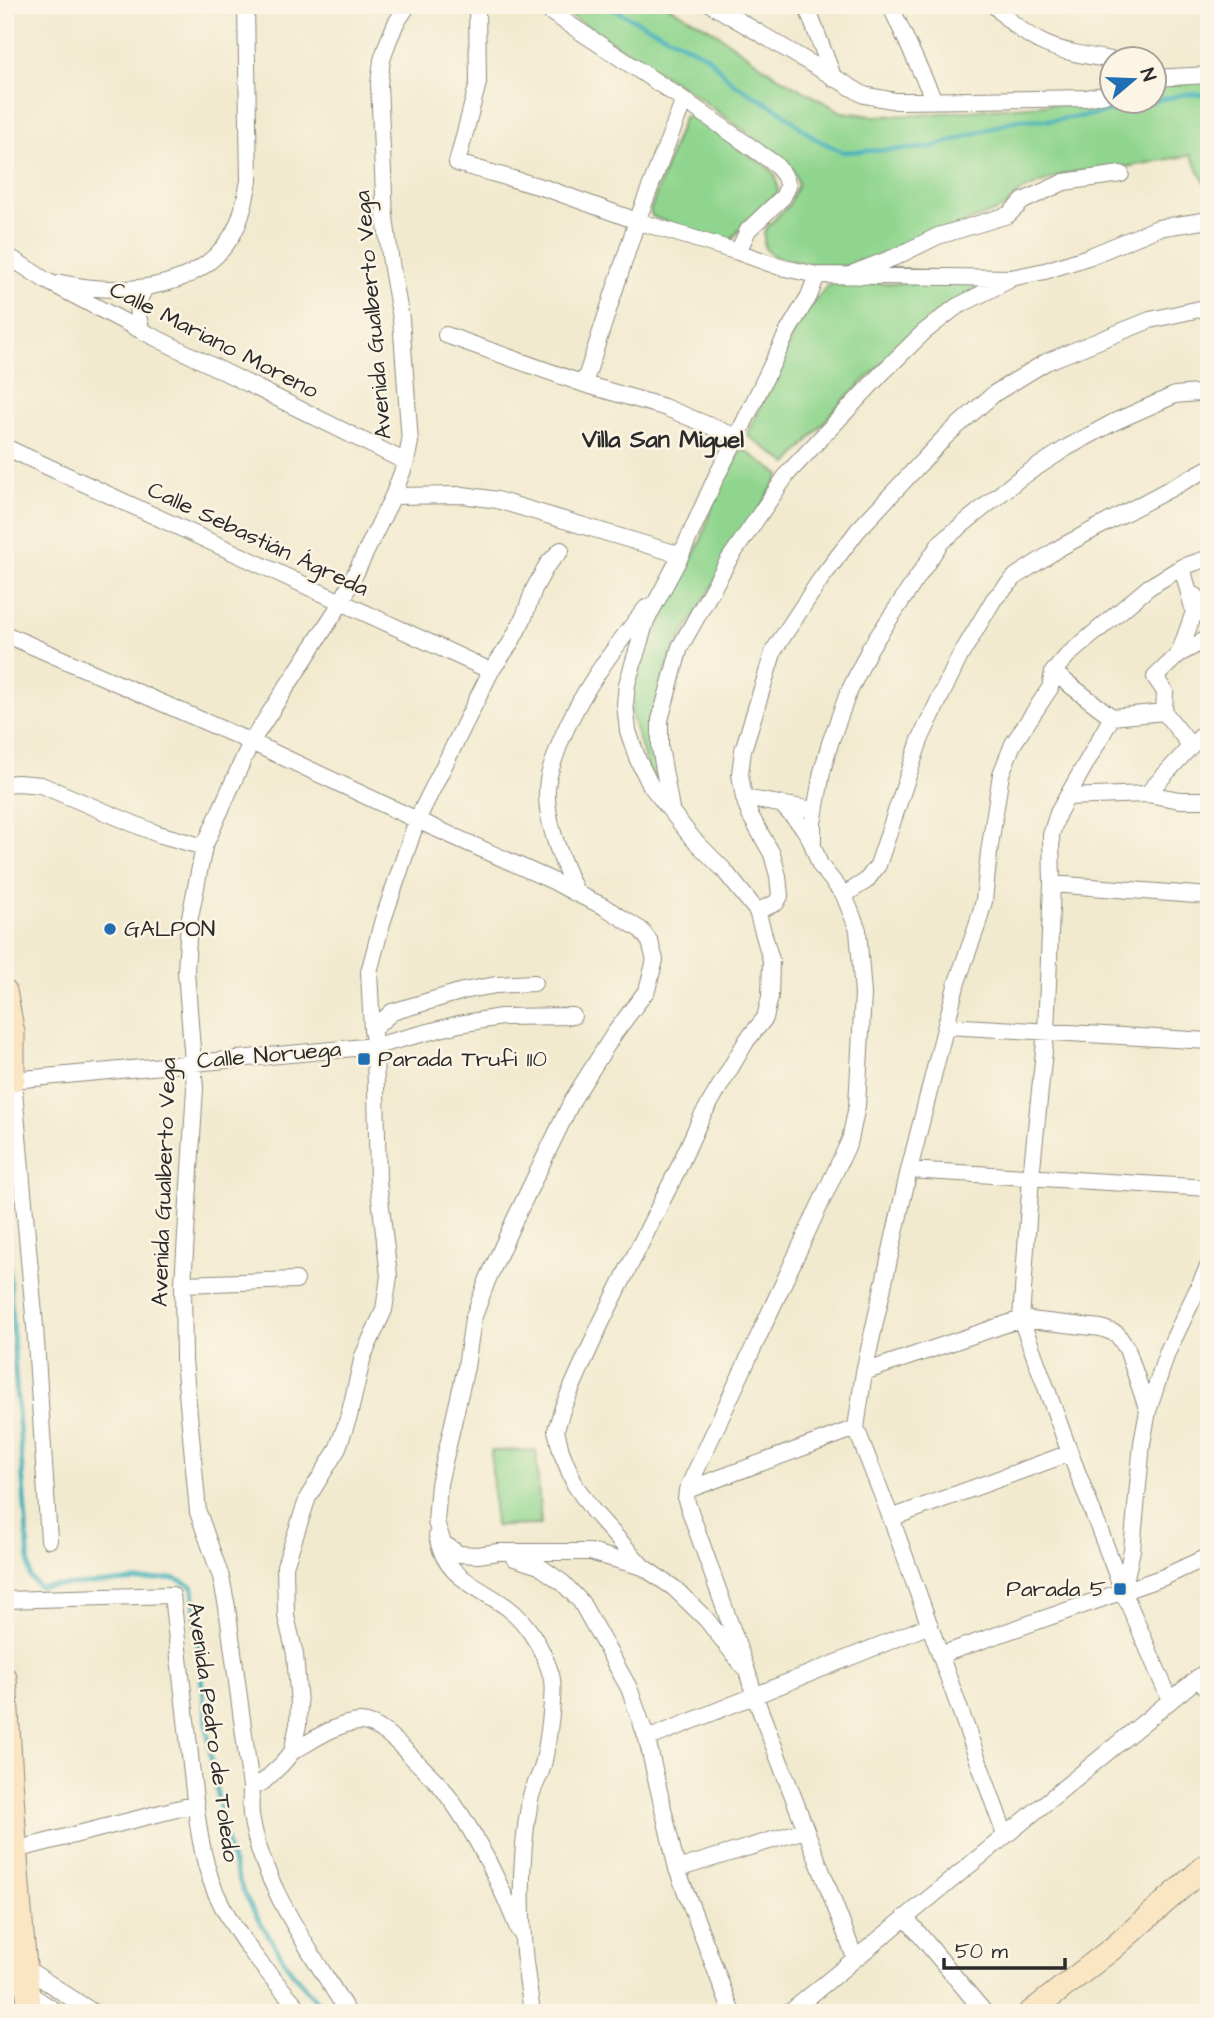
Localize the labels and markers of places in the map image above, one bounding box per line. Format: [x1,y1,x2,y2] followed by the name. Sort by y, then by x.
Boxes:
[124,913,215,945] place label: GALPON
[102,921,118,937] marker: GALPON
[378,1043,547,1075] place label: Parada Trufi 110
[356,1051,372,1067] marker: Parada Trufi 110
[1006,1573,1106,1605] place label: Parada 5
[1112,1581,1128,1597] marker: Parada 5

